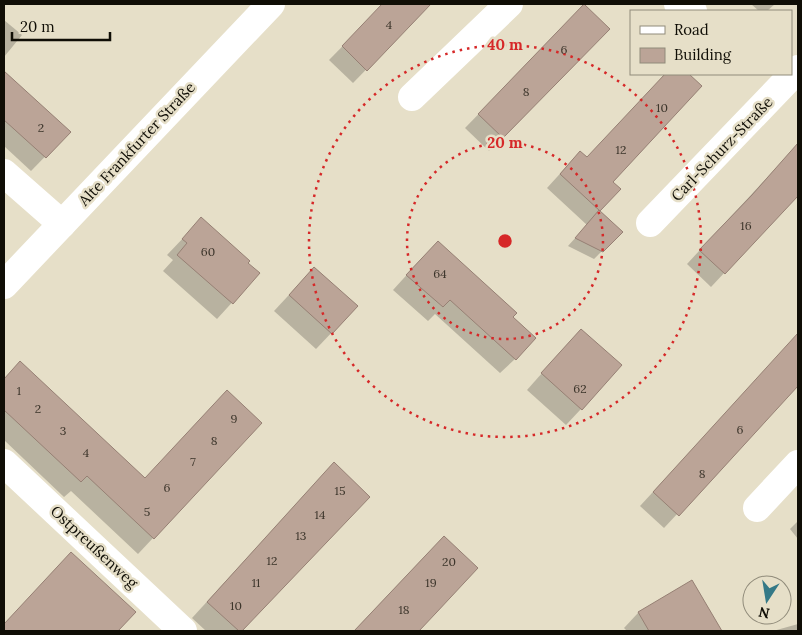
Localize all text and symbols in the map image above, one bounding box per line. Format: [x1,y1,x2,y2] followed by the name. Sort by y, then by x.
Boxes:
[12,10,110,42] scale bar
[630,10,792,75] legend
[20,17,55,36] text: 20 m
[386,17,393,32] house number: 4
[674,20,709,39] text: Road
[487,35,523,54] text: 40 m
[561,42,568,57] house number: 6
[674,45,732,64] text: Building
[74,78,199,210] street label: Alte Frankfurter Straße
[523,84,530,99] house number: 8
[667,92,776,205] street label: Carl-Schurz-Straße
[656,100,668,115] house number: 10
[38,120,44,135] house number: 2
[487,133,523,152] text: 20 m
[616,142,626,157] house number: 12
[740,218,752,233] house number: 16
[496,232,514,250] centre of rings
[201,244,215,259] house number: 60
[433,266,447,281] house number: 64
[573,381,587,396] house number: 62
[17,383,21,398] house number: 1
[35,401,41,416] house number: 2
[231,411,238,426] house number: 9
[737,422,744,437] house number: 6
[60,423,67,438] house number: 3
[211,433,218,448] house number: 8
[83,445,90,460] house number: 4
[190,454,196,469] house number: 7
[699,466,706,481] house number: 8
[164,480,171,495] house number: 6
[335,483,345,498] house number: 15
[47,501,142,592] street label: Ostpreußenweg
[144,504,150,519] house number: 5
[315,507,326,522] house number: 14
[295,528,307,543] house number: 13
[267,553,277,568] house number: 12
[442,554,456,569] house number: 20
[252,575,260,590] house number: 11
[425,575,437,590] house number: 19
[742,575,792,625] north arrow
[230,598,242,613] house number: 10
[398,602,410,617] house number: 18
[757,603,771,623] text: N

